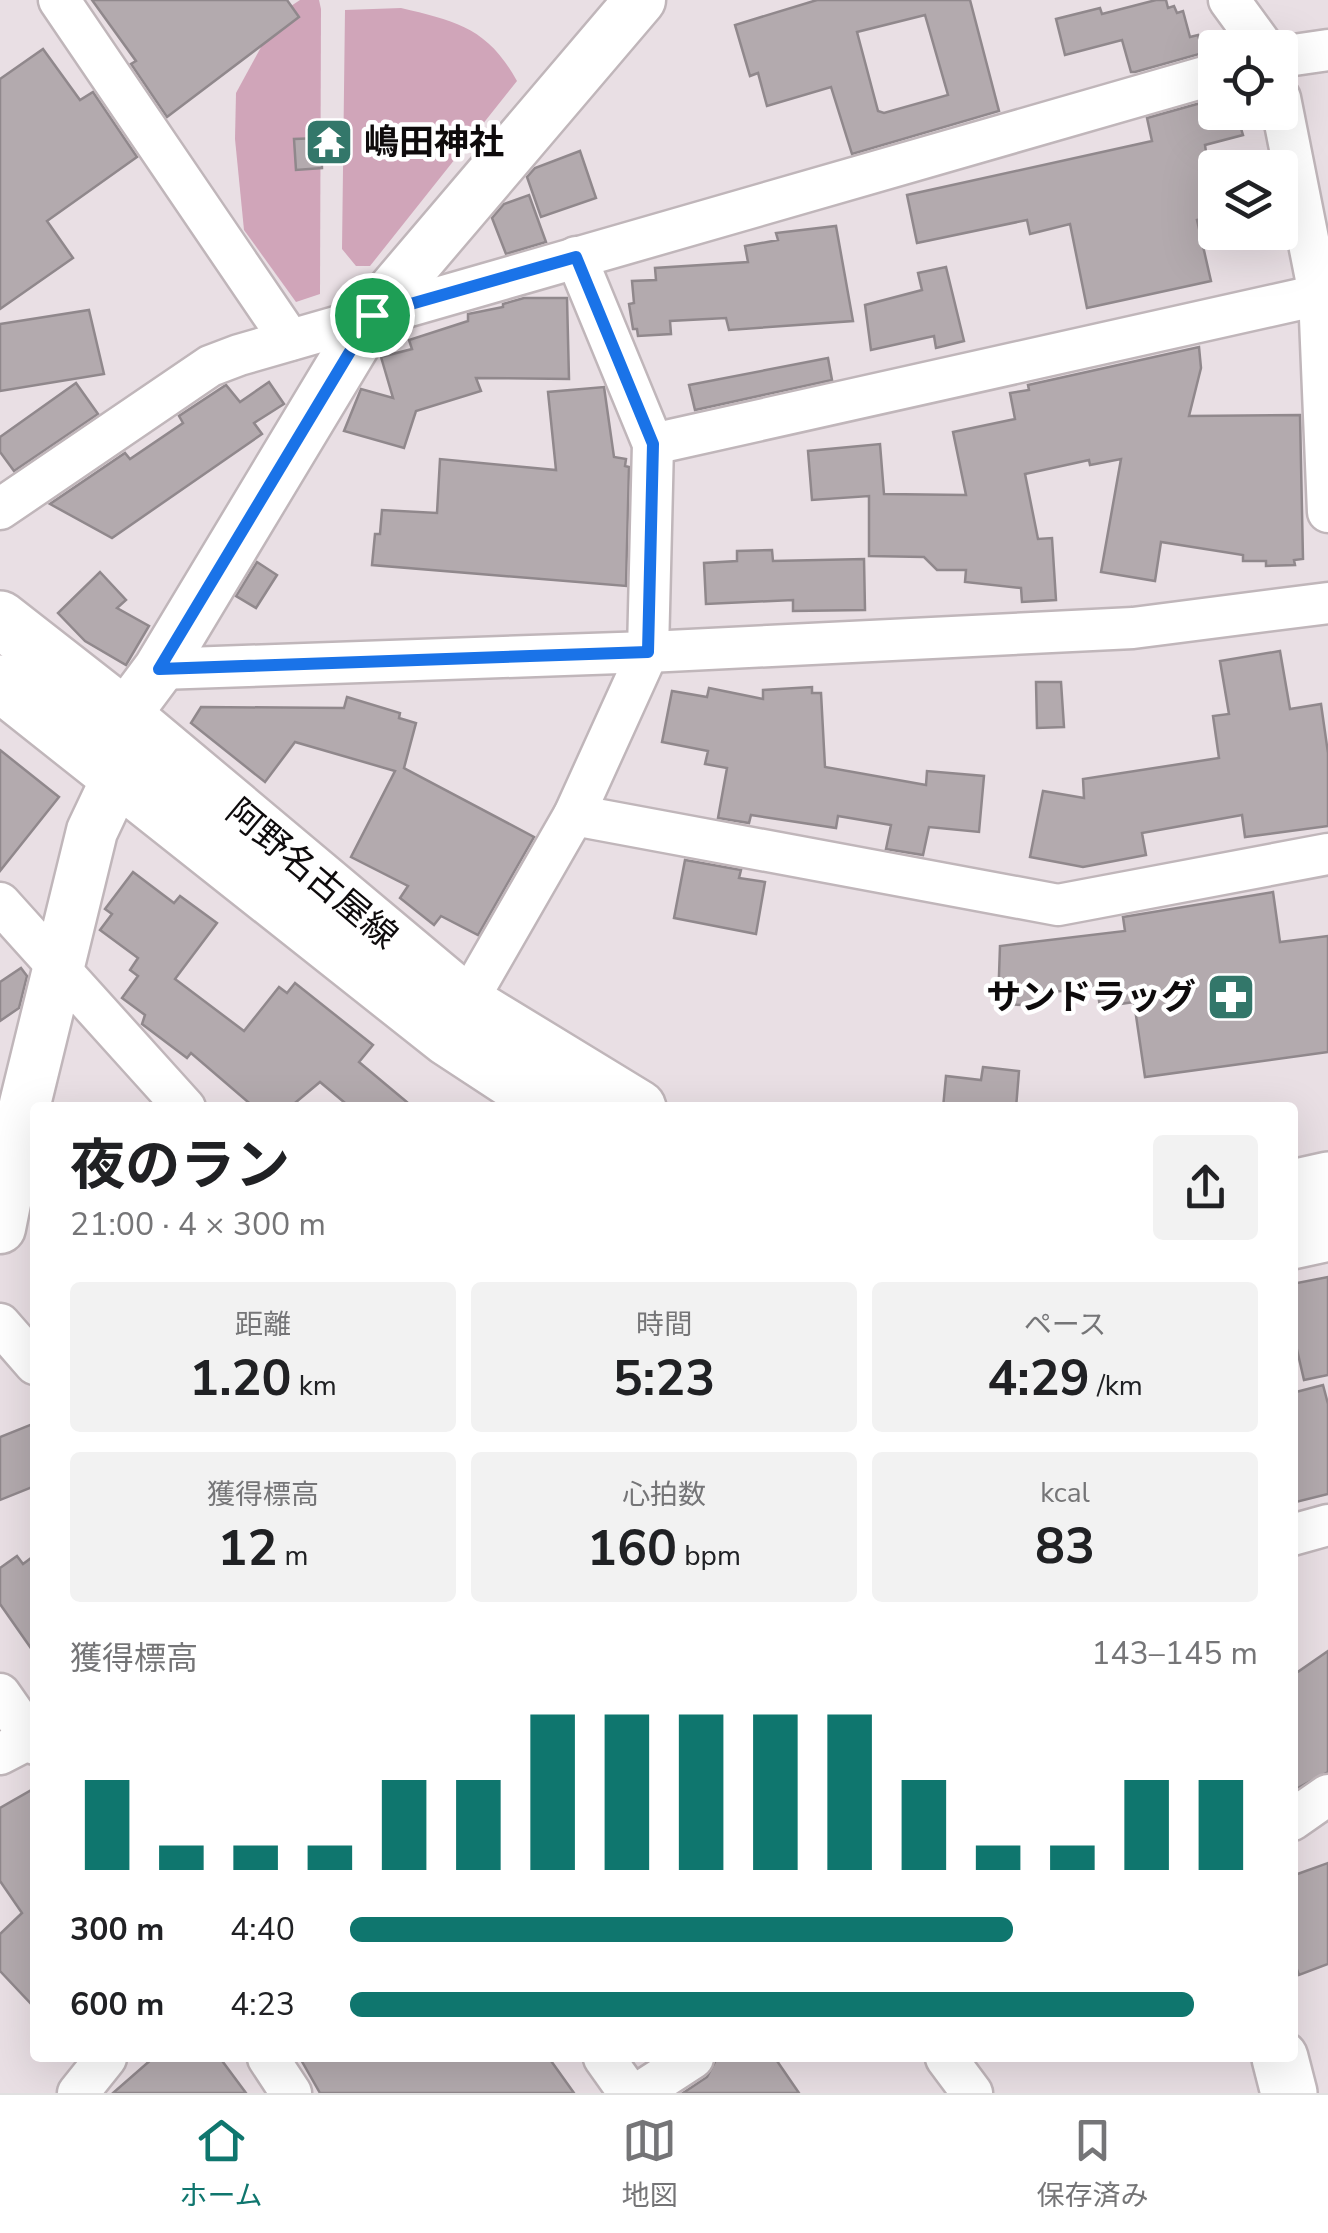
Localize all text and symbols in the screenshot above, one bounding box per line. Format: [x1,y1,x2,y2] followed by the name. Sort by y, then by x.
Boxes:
[1198,30,1298,250] map controls
[1198,30,1298,130] button: locate
[303,116,355,168] temple icon: 嶋田神社
[364,119,504,166] place label: 嶋田神社
[1198,150,1298,250] button: layers
[330,273,415,358] pin
[345,288,400,343] icon: arrive
[216,789,408,959] street label: 阿野名古屋線
[1205,971,1257,1023] pharmacy icon: サンドラッグ
[986,974,1196,1021] place label: サンドラッグ
[70,1128,290,1203] text: 夜のラン
[1153,1135,1258,1240] button: share
[70,1203,326,1246] text: 21:00 · 4 × 300 m
[235,1306,291,1344] text: 距離
[636,1306,692,1344] text: 時間
[1024,1306,1106,1344] text: ペース
[189,1344,292,1413] text: 1.20
[613,1344,715,1413] text: 5:23
[987,1344,1090,1413] text: 4:29
[292,1367,337,1405] text: km
[1090,1367,1143,1405] text: /km
[1040,1474,1090,1512] text: kcal
[207,1476,319,1514] text: 獲得標高
[622,1476,706,1514] text: 心拍数
[1035,1512,1095,1581] text: 83
[217,1514,277,1583] text: 12
[587,1514,677,1583] text: 160
[277,1537,309,1575] text: m
[677,1537,741,1575] text: bpm
[1091,1632,1258,1675] text: 143–145 m
[70,1637,198,1680] text: 獲得標高
[70,1908,164,1951] text: 300 m
[230,1908,295,1951] text: 4:40
[70,1983,164,2026] text: 600 m
[230,1983,295,2026] text: 4:23
[179,2113,263,2215] tab: ホーム
[622,2113,678,2215] tab: 地図
[1036,2113,1149,2215] tab: 保存済み

